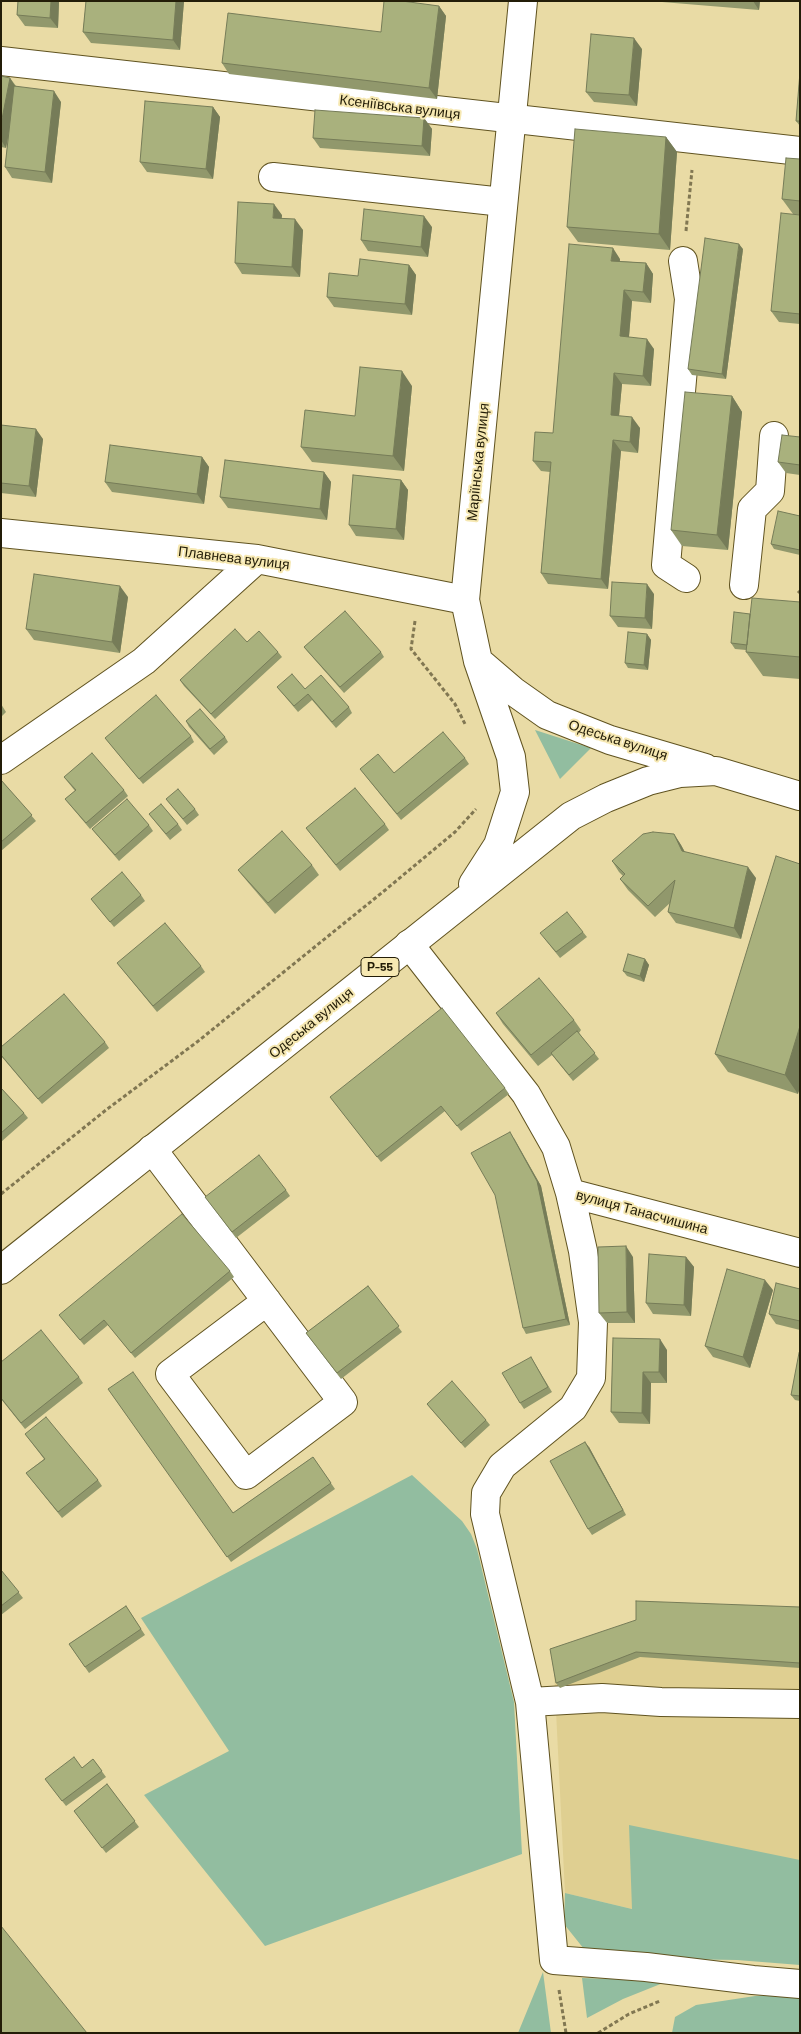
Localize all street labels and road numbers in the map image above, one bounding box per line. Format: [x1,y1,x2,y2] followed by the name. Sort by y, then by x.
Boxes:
[339,91,461,123] street label: Ксеніївська вулиця
[463,402,493,522] street label: Маріїнська вулиця
[177,543,291,573] street label: Плавнева вулиця
[566,716,670,764] street label: Одеська вулиця
[361,958,399,976] road number: Р-55
[266,984,356,1062] street label: Одеська вулиця
[574,1186,710,1238] street label: вулиця Танасчишина

